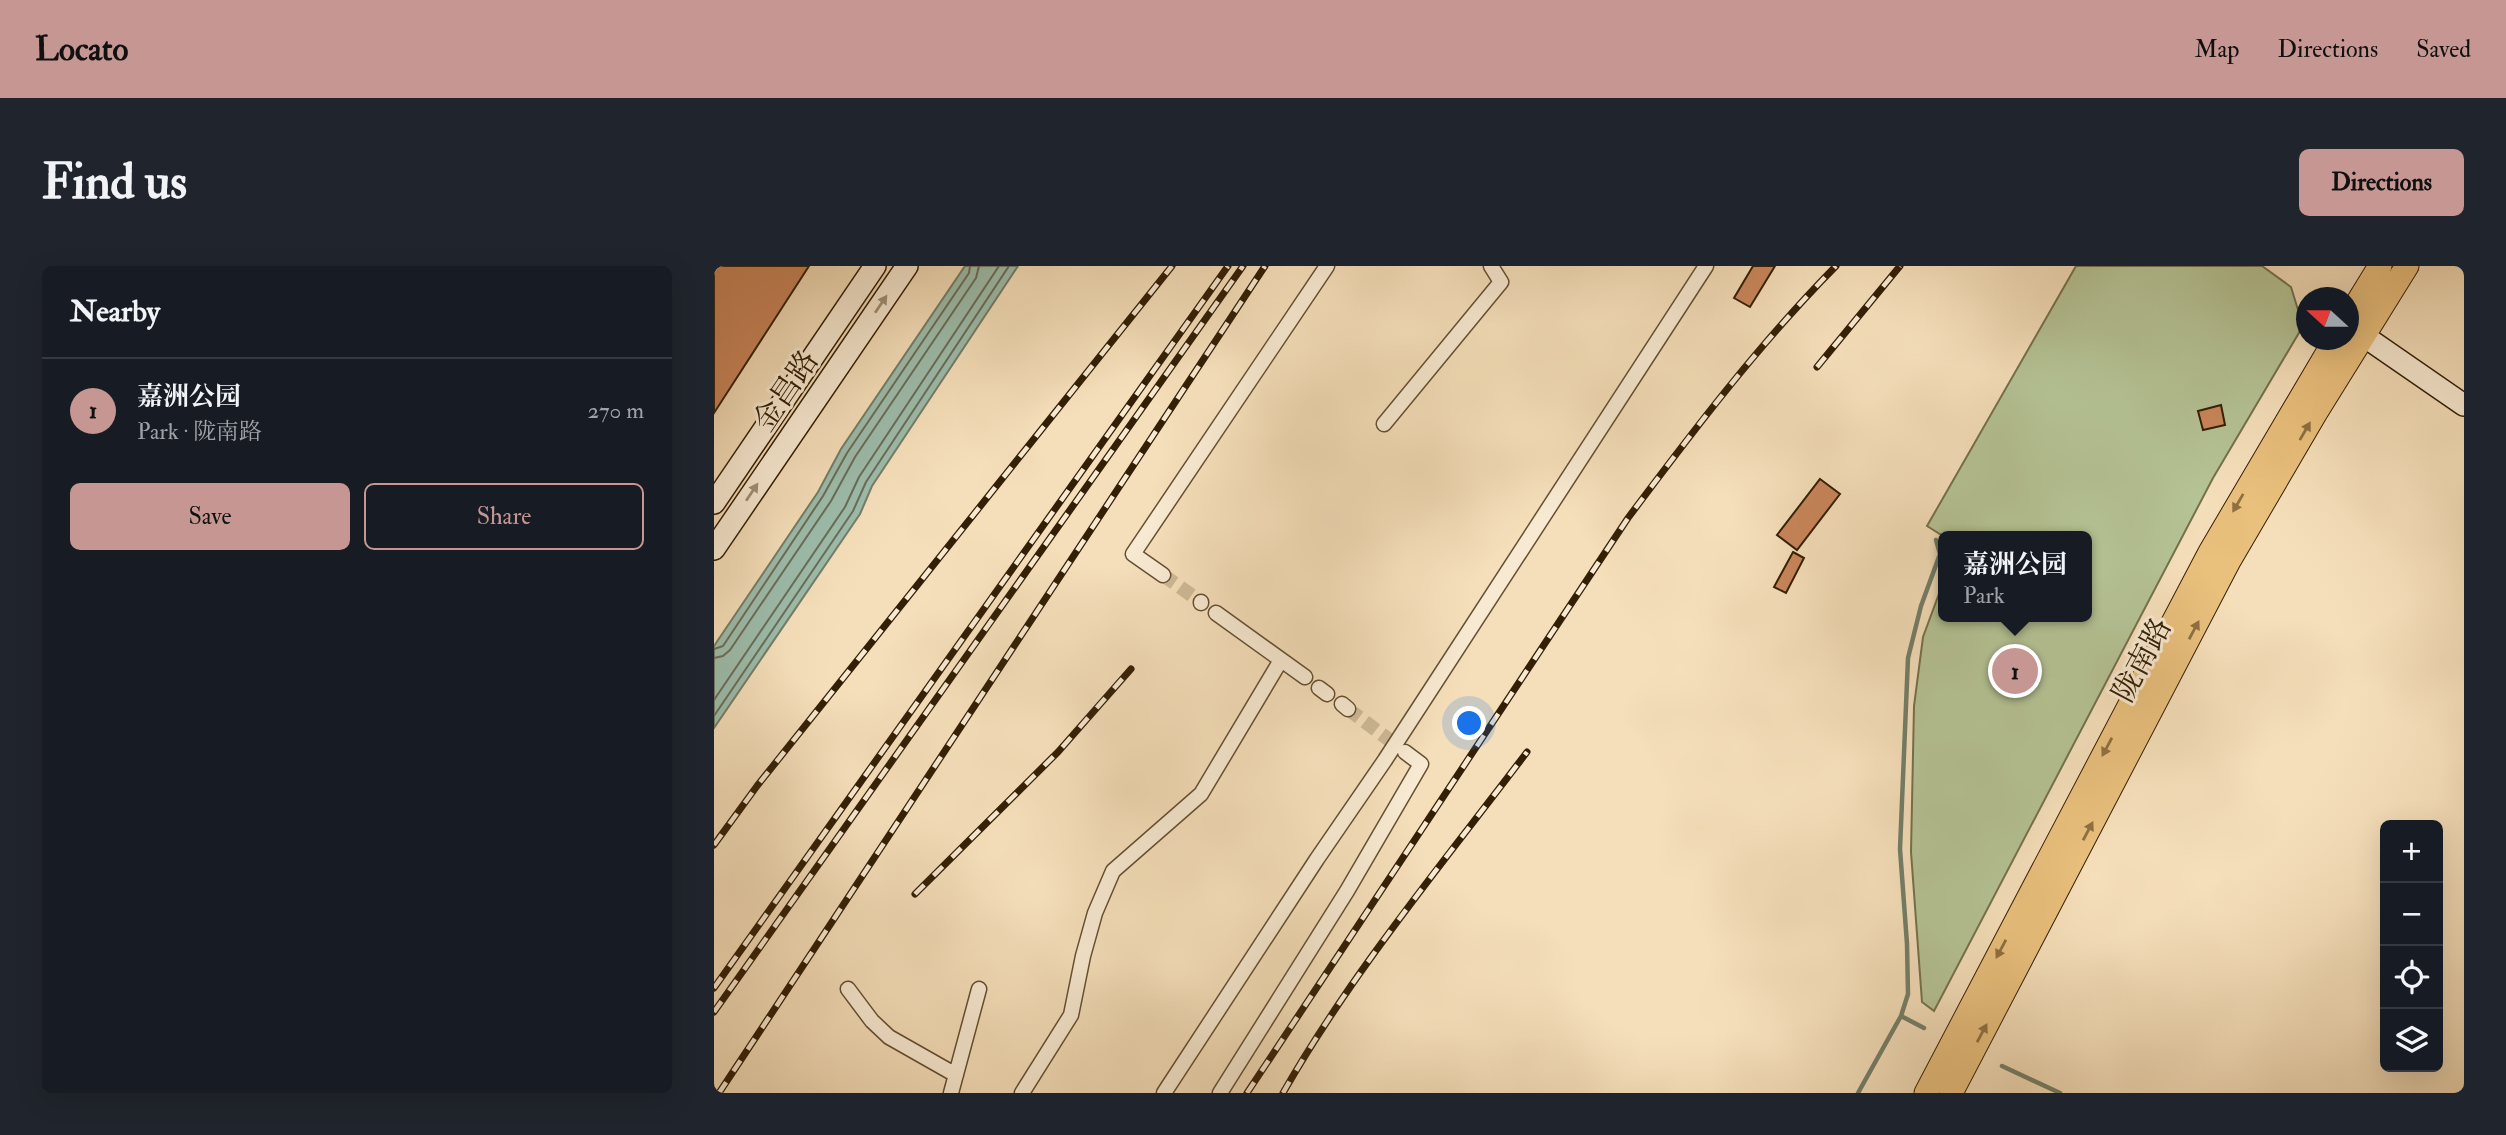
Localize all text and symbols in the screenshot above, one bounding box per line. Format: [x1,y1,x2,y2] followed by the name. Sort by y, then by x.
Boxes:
[35,29,128,70] text: Locato
[2194,34,2239,65] text: Map
[2277,34,2378,65] text: Directions
[2416,34,2471,65] text: Saved
[2299,149,2464,216] button: Directions
[42,152,187,213] text: Find us
[2296,287,2359,350] north arrow
[70,293,160,330] text: Nearby
[874,295,888,313] one-way arrow
[745,343,827,439] street label: 金昌路
[137,381,241,413] text: 嘉洲公园
[89,396,97,425] text: 1
[587,396,644,425] text: 270 m
[137,417,262,446] text: Park · 陇南路
[2299,422,2311,441] one-way arrow
[746,482,759,502] one-way arrow
[70,483,350,550] button: Save
[364,483,644,550] button: Share
[2231,494,2244,513] one-way arrow
[1938,531,2092,622] popup
[1963,549,2067,581] text: 嘉洲公园
[1963,581,2005,610] text: Park
[2105,612,2179,708] street label: 陇南路
[2187,619,2199,639] one-way arrow
[1992,645,2038,697] pin: 1
[1452,706,1486,740] your location
[2101,737,2113,757] one-way arrow
[2380,820,2443,1072] map controls
[2380,820,2443,883] button: +
[2082,821,2094,841] one-way arrow
[2380,883,2443,946] button: −
[1996,939,2007,959] one-way arrow
[2380,946,2443,1009] button: locate
[2380,1009,2443,1072] button: layers
[1976,1022,1988,1042] one-way arrow

